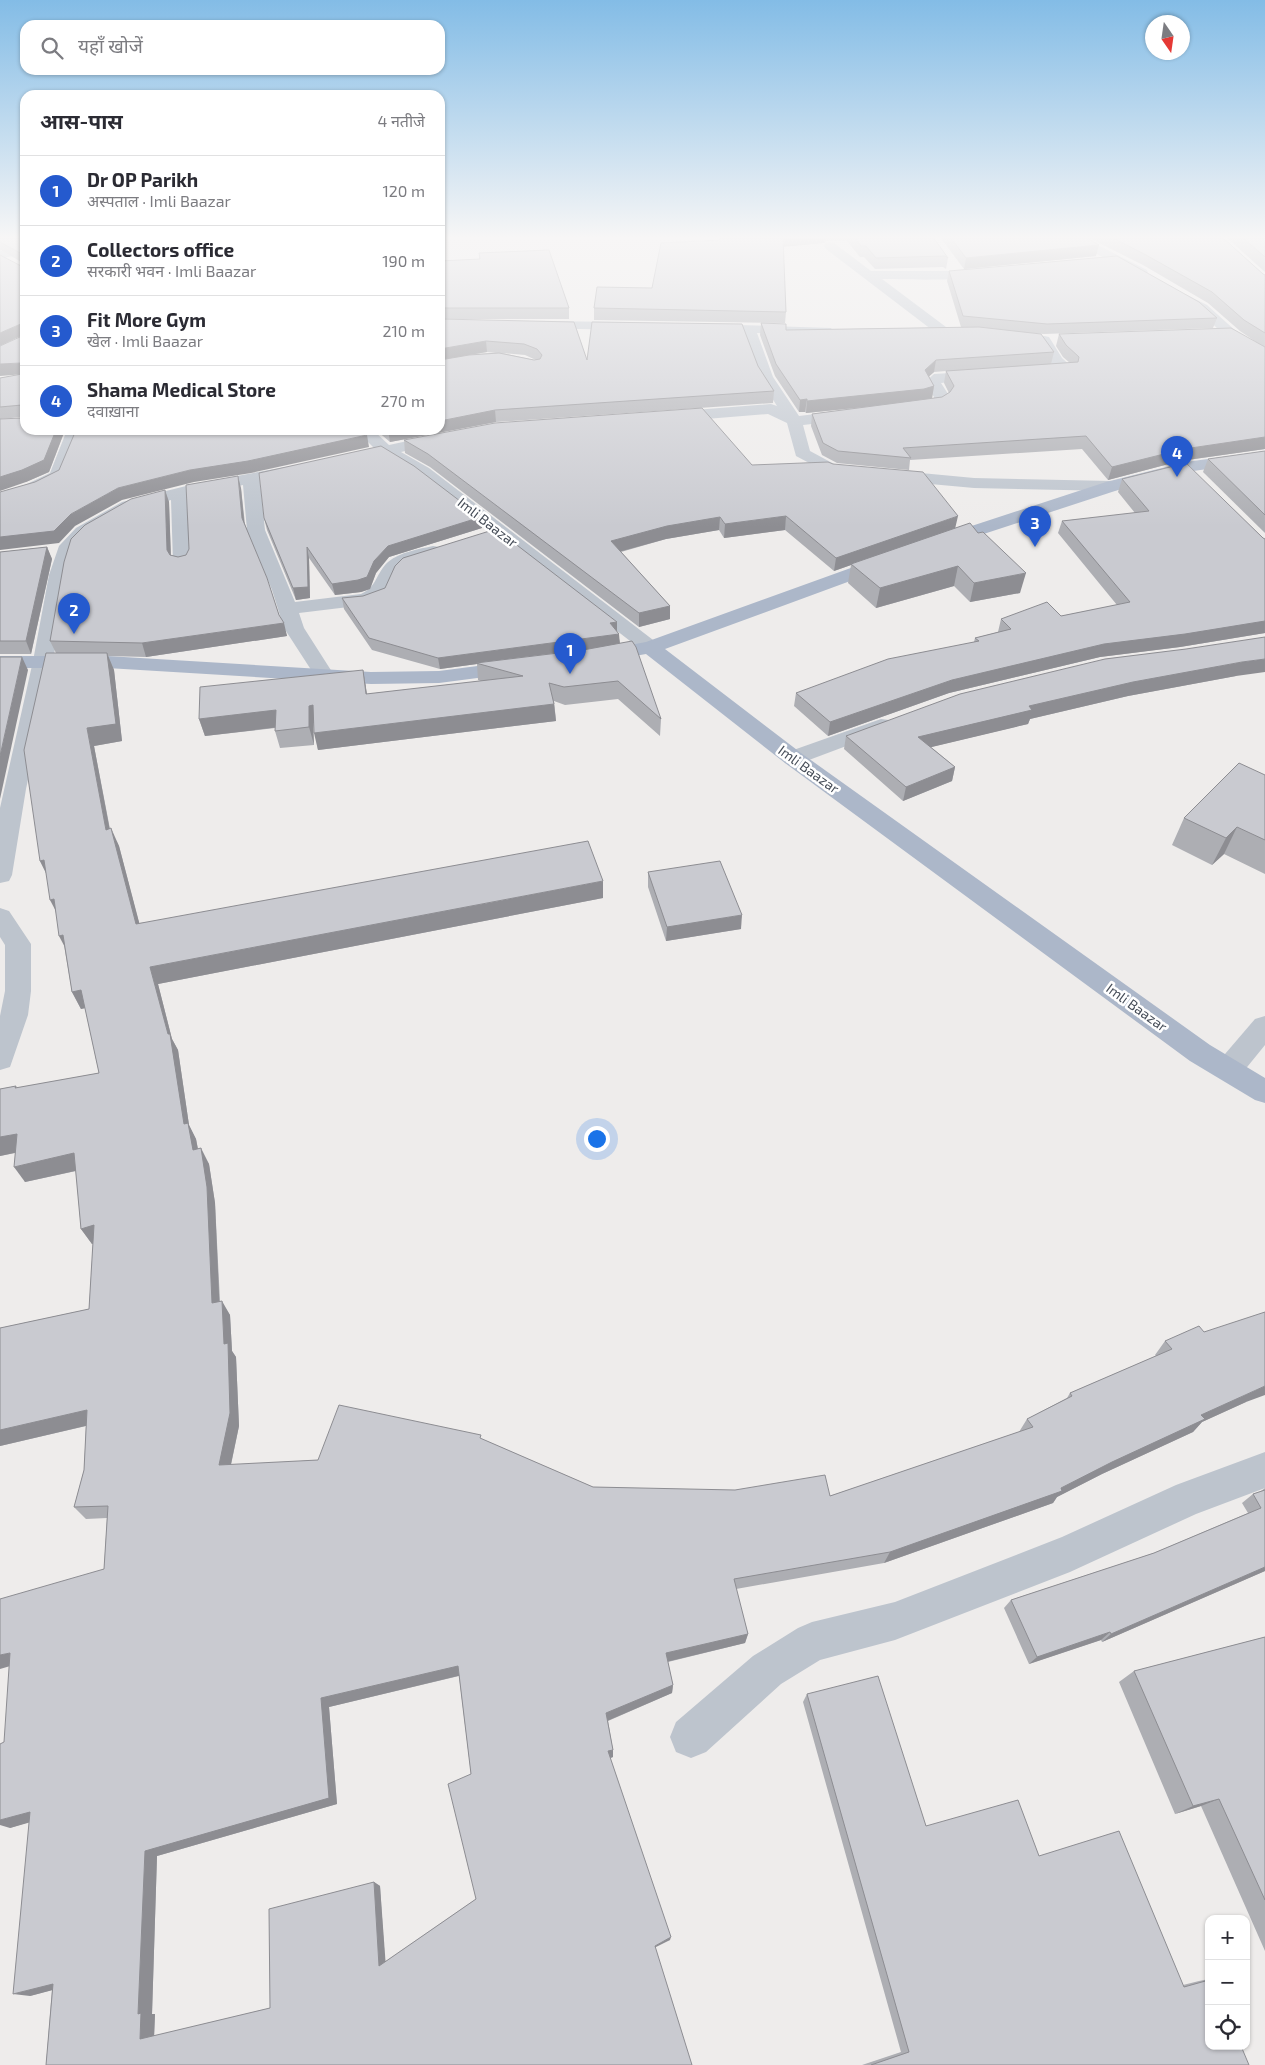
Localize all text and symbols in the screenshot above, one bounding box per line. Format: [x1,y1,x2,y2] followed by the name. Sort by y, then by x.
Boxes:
[1145,15,1190,60] north arrow
[20,20,445,75] search box
[38,34,66,62] icon: search
[78,34,143,57] text: यहाँ खोजें
[40,108,123,133] text: आस-पास
[378,111,425,130] text: 4 नतीजे
[87,168,198,191] text: Dr OP Parikh
[53,181,59,200] text: 1
[382,181,425,200] text: 120 m
[87,191,231,210] text: अस्पताल · Imli Baazar
[87,238,234,261] text: Collectors office
[51,251,61,270] text: 2
[382,251,425,270] text: 190 m
[87,261,256,280] text: सरकारी भवन · Imli Baazar
[87,308,206,331] text: Fit More Gym
[51,321,61,340] text: 3
[382,321,425,340] text: 210 m
[87,331,203,350] text: खेल · Imli Baazar
[87,378,276,401] text: Shama Medical Store
[51,391,61,410] text: 4
[381,391,425,410] text: 270 m
[87,401,139,420] text: दवाख़ाना
[1161,436,1193,477] pin: 4
[455,493,522,551] street label: Imli Baazar
[1019,506,1051,547] pin: 3
[58,593,90,634] pin: 2
[554,633,586,674] pin: 1
[775,741,843,797] street label: Imli Baazar
[1103,979,1171,1035] street label: Imli Baazar
[584,1126,610,1152] your location
[1205,1915,1250,2050] map controls
[1205,1915,1250,1960] button: +
[1205,1960,1250,2005] button: −
[1205,2005,1250,2050] button: locate

